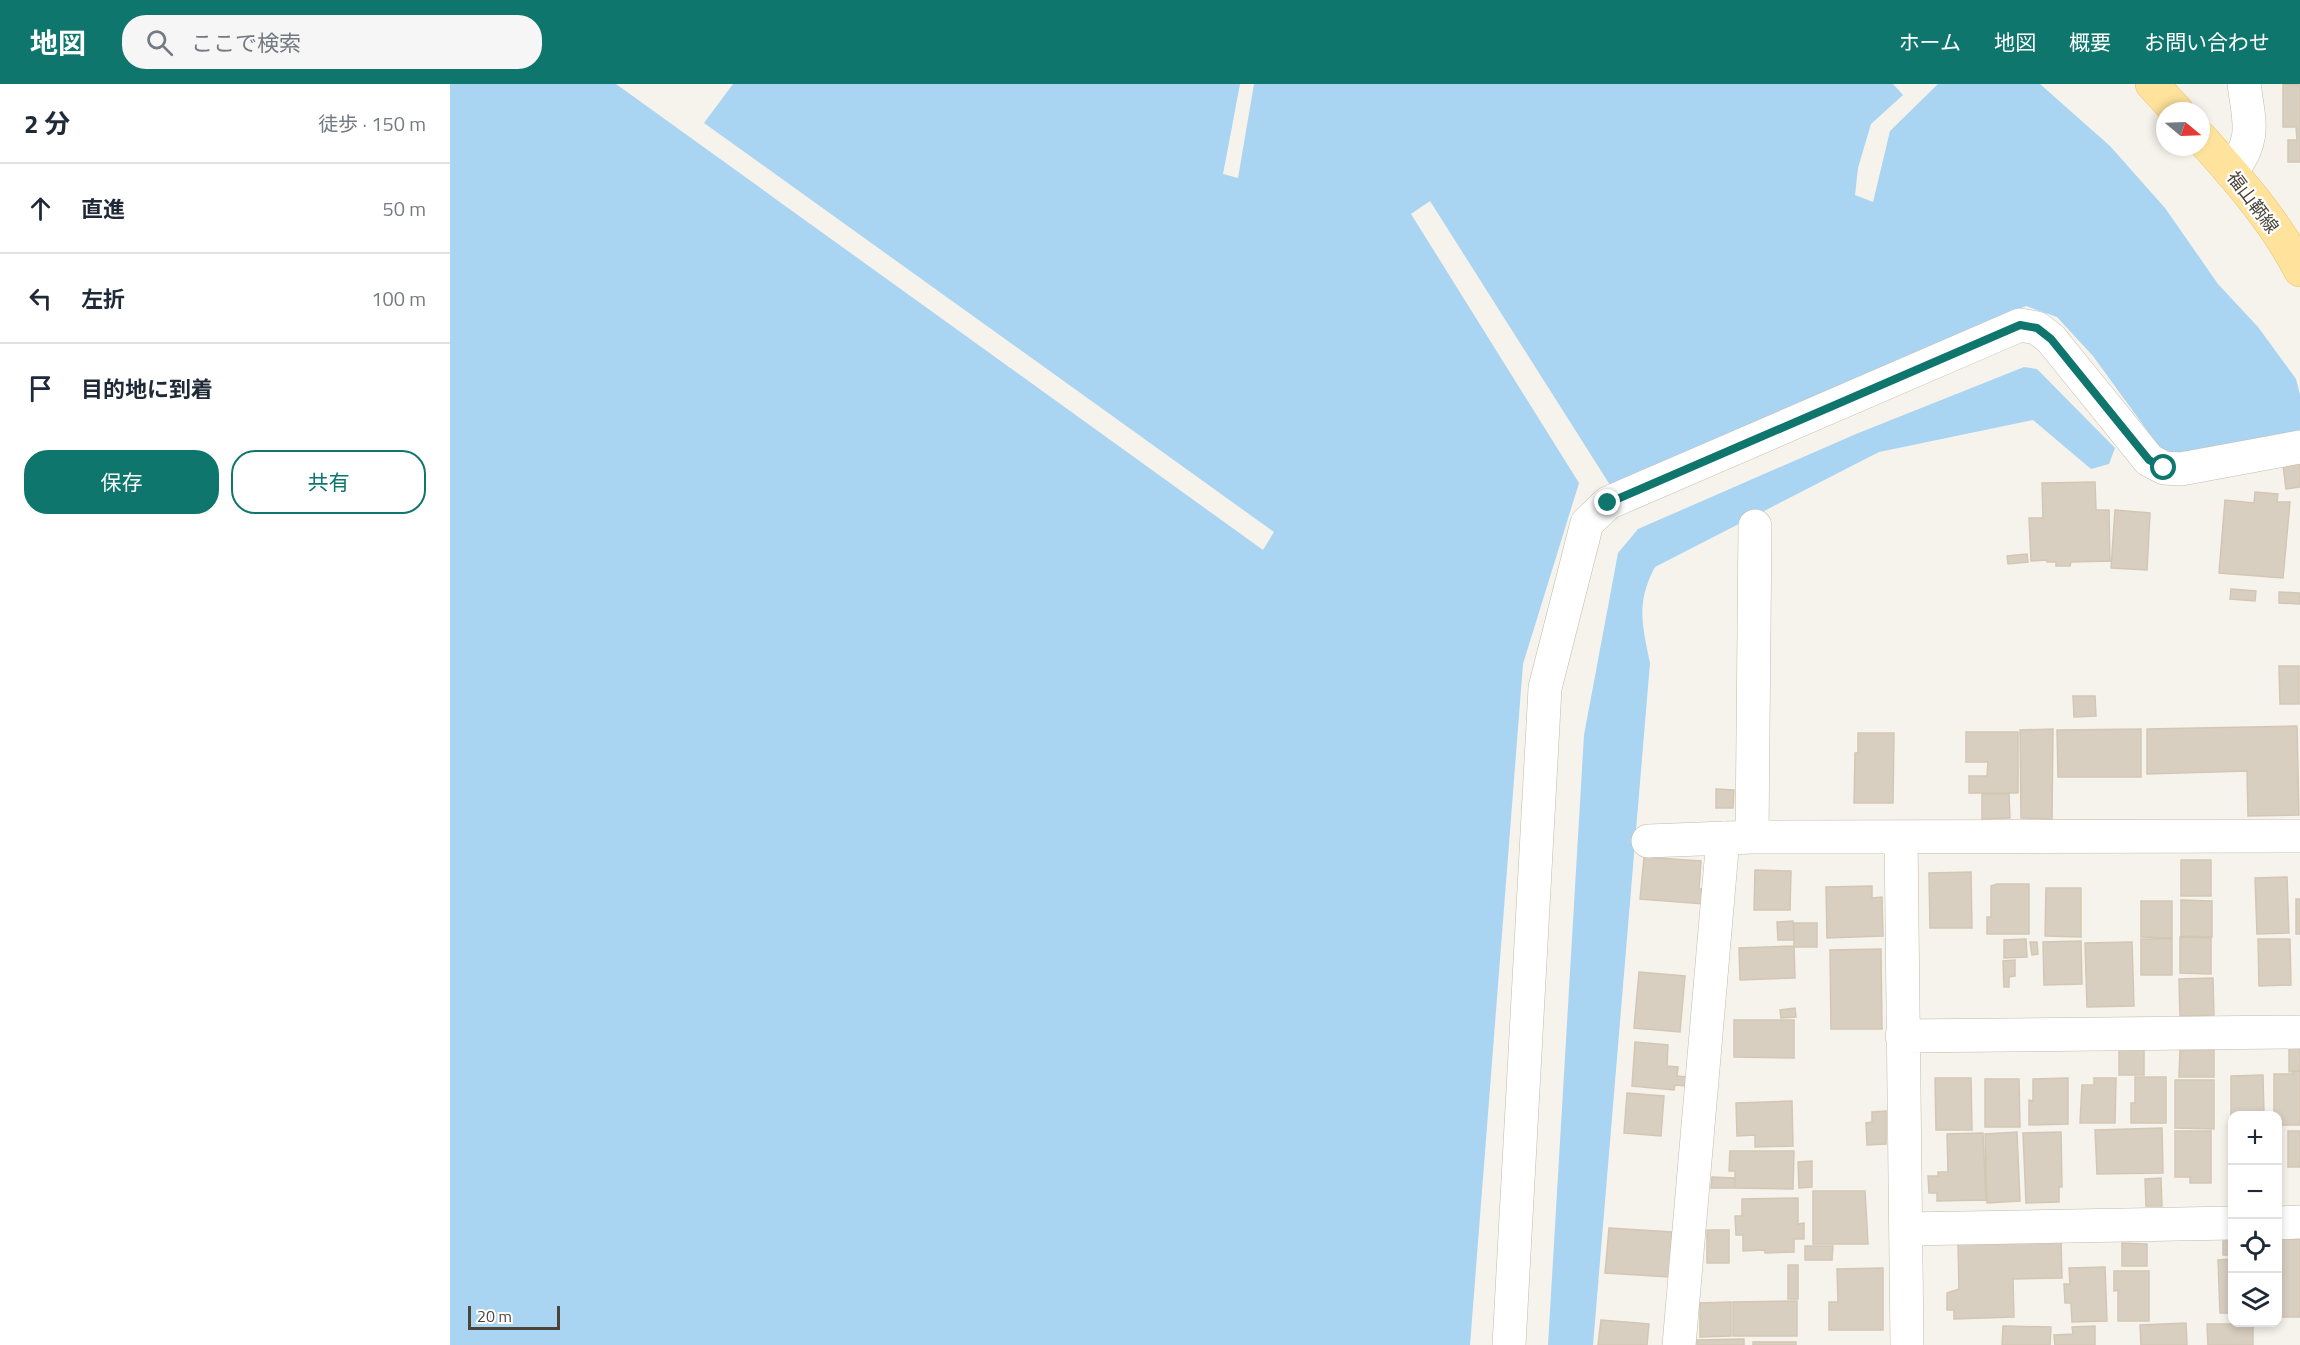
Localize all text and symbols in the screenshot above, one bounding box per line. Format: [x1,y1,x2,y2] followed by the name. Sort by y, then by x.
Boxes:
[122,15,542,69] search box
[30,21,86,64] text: 地図
[143,26,176,59] icon: search
[191,26,301,60] text: ここで検索
[1899,26,1961,58] text: ホーム
[1994,26,2036,58] text: 地図
[2069,26,2111,58] text: 概要
[2144,26,2270,58] text: お問い合わせ
[2156,102,2210,156] north arrow
[24,104,70,143] text: 2 分
[318,108,426,139] text: 徒歩 · 150 m
[2221,165,2285,239] street label: 福山鞆線
[24,192,57,225] icon: ahead
[81,192,125,226] text: 直進
[382,193,426,224] text: 50 m
[24,282,57,315] icon: left
[81,282,125,316] text: 左折
[371,283,426,314] text: 100 m
[24,372,57,405] icon: arrive
[81,372,213,406] text: 目的地に到着
[24,450,219,514] button: 保存
[231,450,426,514] button: 共有
[2150,454,2176,480] route start
[1594,489,1620,515] route end
[2228,1111,2282,1327] map controls
[2228,1111,2282,1165] button: +
[2228,1165,2282,1219] button: −
[2228,1219,2282,1273] button: locate
[2228,1273,2282,1327] button: layers
[468,1303,560,1330] scale bar
[477,1304,512,1328] text: 20 m

